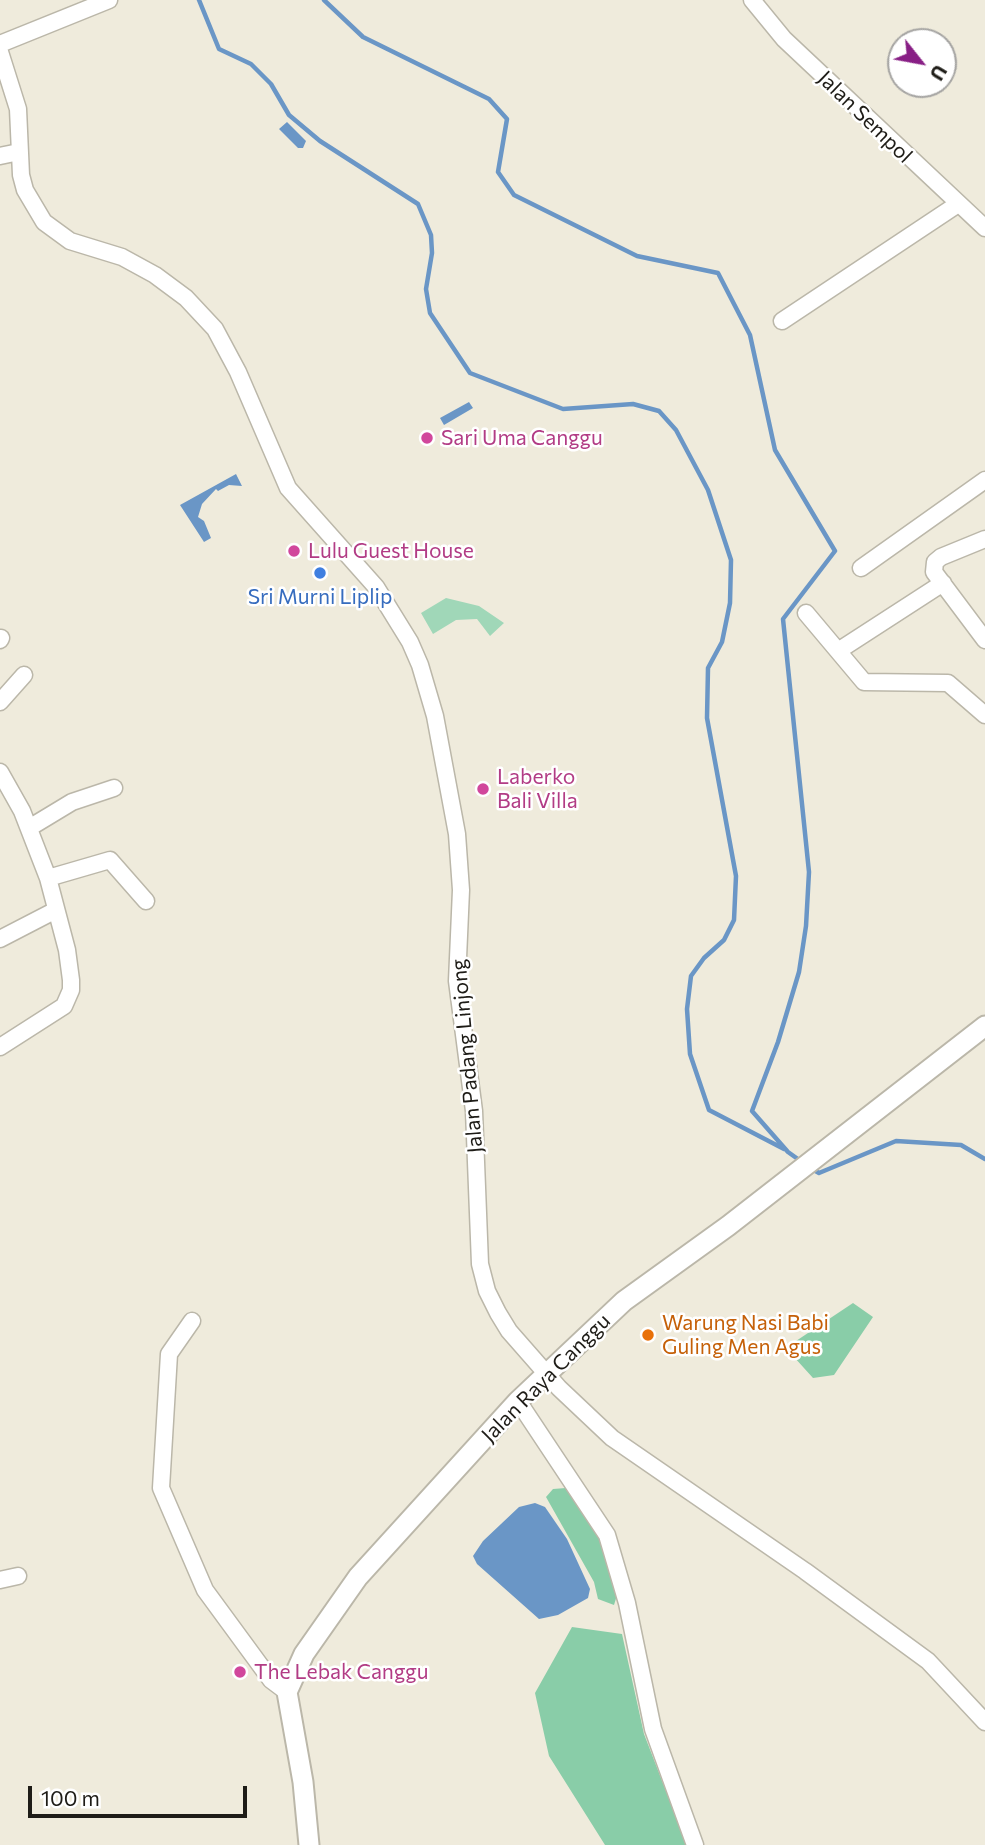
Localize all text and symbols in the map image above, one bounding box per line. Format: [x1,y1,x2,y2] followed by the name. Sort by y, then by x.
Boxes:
[887,28,957,98] north arrow
[925,61,952,85] text: U
[813,66,917,168] street label: Jalan Sempol
[441,425,603,451] place label: Sari Uma Canggu
[419,430,435,446] marker: Sari Uma Canggu
[308,538,474,564] place label: Lulu Guest House
[286,543,302,559] marker: Lulu Guest House
[312,565,328,581] marker: Sri Murni Liplip
[248,584,392,610] place label: Sri Murni Liplip
[497,764,578,814] place label: Laberko Bali Villa
[475,781,491,797] marker: Laberko Bali Villa
[446,958,488,1154] street label: Jalan Padang Linjong
[476,1308,616,1448] street label: Jalan Raya Canggu
[662,1310,829,1360] place label: Warung Nasi Babi Guling Men Agus
[640,1327,656,1343] marker: Warung Nasi Babi Guling Men Agus
[254,1659,428,1685] place label: The Lebak Canggu
[232,1664,248,1680] marker: The Lebak Canggu
[32,1772,250,1816] scale bar
[41,1785,100,1810] text: 100 m

